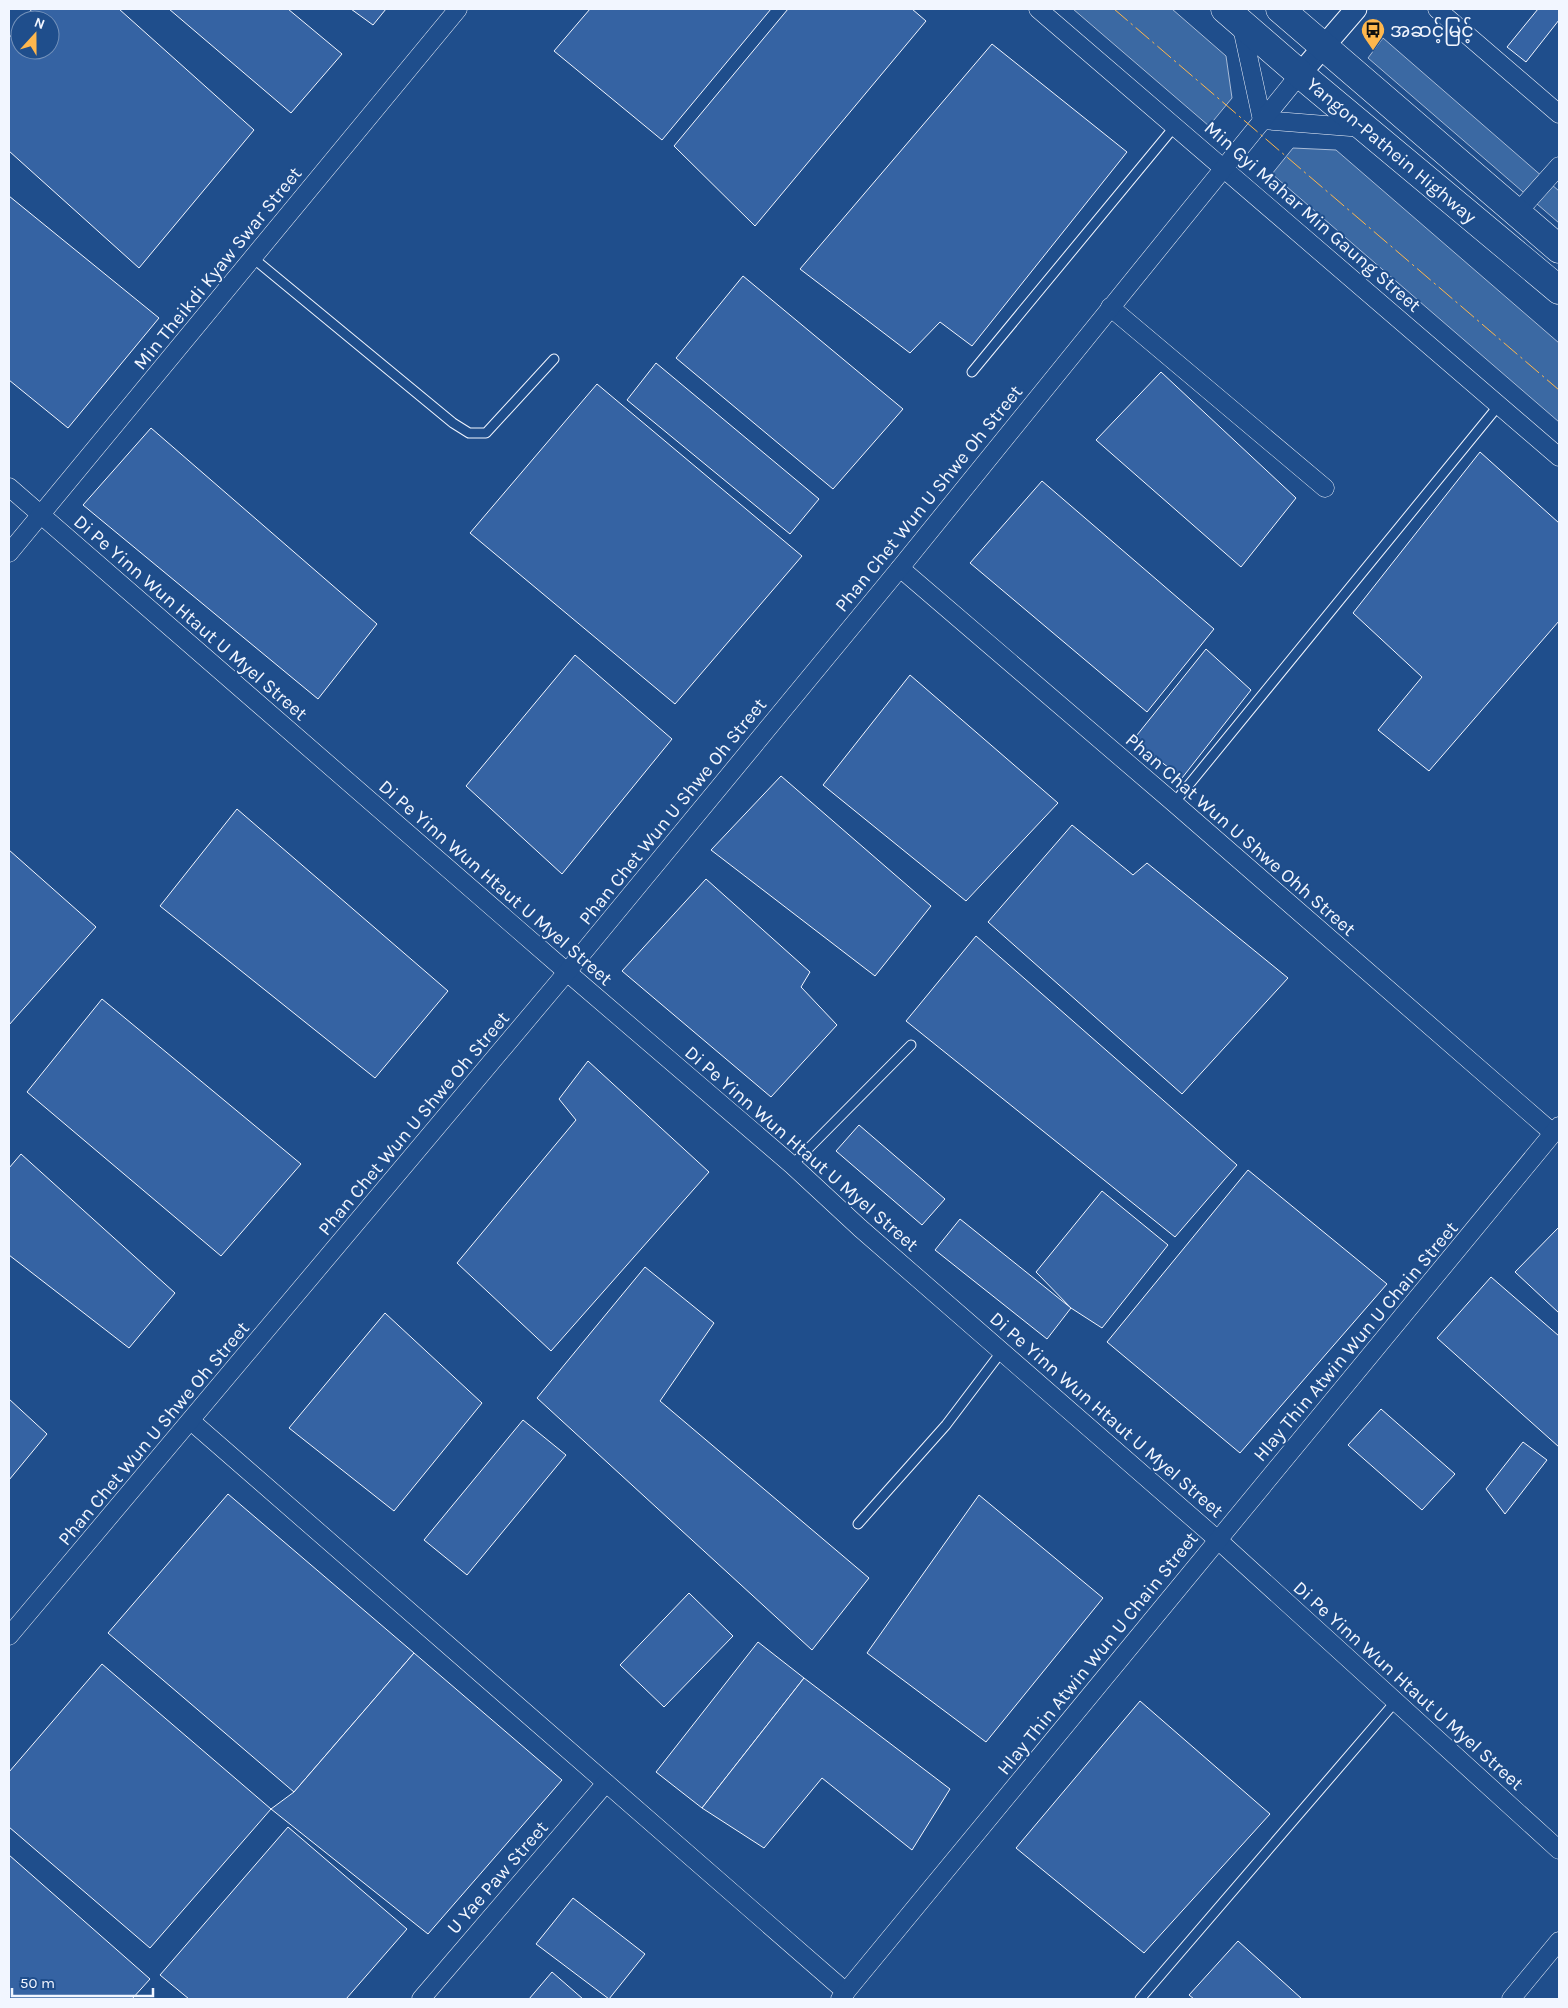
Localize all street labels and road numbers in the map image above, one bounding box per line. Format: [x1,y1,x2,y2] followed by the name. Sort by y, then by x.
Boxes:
[1302,73,1481,228] street label: Yangon-Pathein Highway
[1200,117,1425,317] street label: Min Gyi Mahar Min Gaung Street
[129,163,306,374] street label: Min Theikdi Kyaw Swar Street
[830,381,1027,616] street label: Phan Chet Wun U Shwe Oh Street
[69,510,312,725] street label: Di Pe Yinn Wun Htaut U Myel Street
[574,694,771,929] street label: Phan Chet Wun U Shwe Oh Street
[1121,729,1360,941] street label: Phan Chat Wun U Shwe Ohh Street
[374,775,617,990] street label: Di Pe Yinn Wun Htaut U Myel Street
[314,1007,514,1240] street label: Phan Chet Wun U Shwe Oh Street
[680,1041,923,1256] street label: Di Pe Yinn Wun Htaut U Myel Street
[1249,1217,1463,1466] street label: Hlay Thin Atwin Wun U Chain Street
[985,1307,1228,1522] street label: Di Pe Yinn Wun Htaut U Myel Street
[54,1317,254,1550] street label: Phan Chet Wun U Shwe Oh Street
[993,1528,1203,1780] street label: Hlay Thin Atwin Wun U Chain Street
[1289,1577,1528,1795] street label: Di Pe Yinn Wun Htaut U Myel Street
[443,1817,553,1939] street label: U Yae Paw Street

